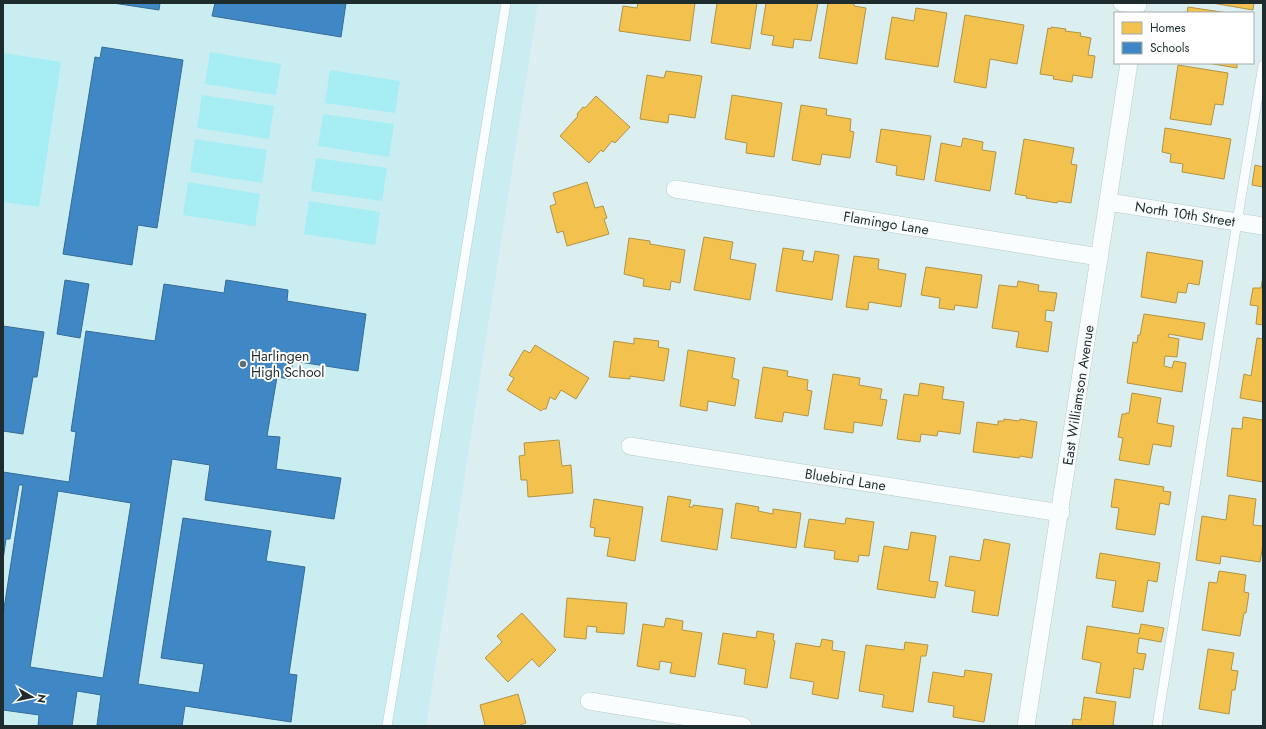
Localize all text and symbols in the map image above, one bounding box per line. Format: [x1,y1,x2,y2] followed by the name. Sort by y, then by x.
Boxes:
[1114,12,1254,64] legend
[1150,19,1186,37] text: Homes
[1150,39,1189,57] text: Schools
[1133,196,1237,232] street label: North 10th Street
[842,206,931,240] street label: Flamingo Lane
[1057,324,1099,467] street label: East Williamson Avenue
[251,346,324,382] place label: Harlingen High School
[238,359,248,369] marker: Harlingen High School
[803,463,887,496] street label: Bluebird Lane
[12,677,52,717] north arrow
[33,693,50,704] text: N

